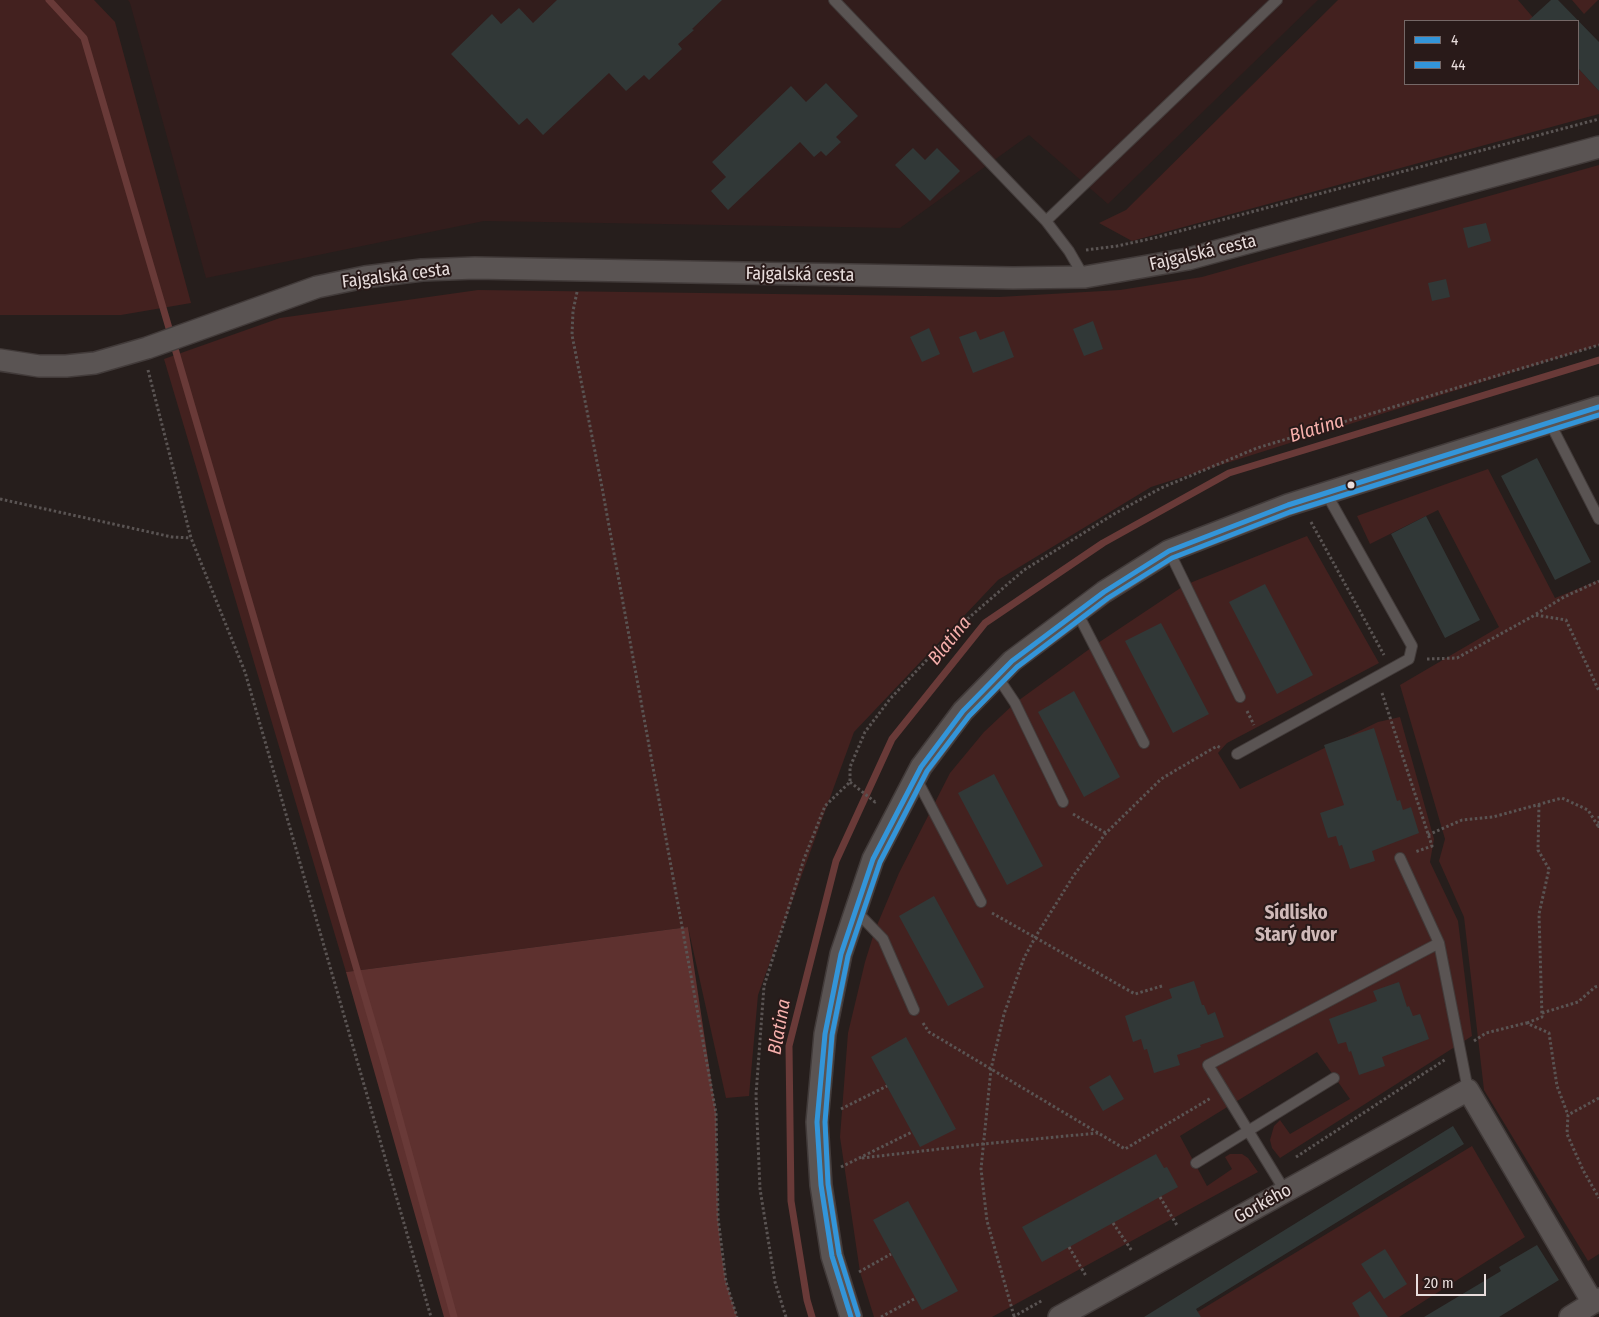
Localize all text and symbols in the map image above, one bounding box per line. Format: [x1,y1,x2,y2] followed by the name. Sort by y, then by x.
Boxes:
[1404,20,1579,85] legend
[1451,31,1458,49] text: 4
[1451,56,1466,74] text: 44
[1148,230,1258,276] street label: Fajgalská cesta
[341,259,451,293] street label: Fajgalská cesta
[745,263,855,287] street label: Fajgalská cesta
[1287,410,1347,448] water label: Blatina
[1346,480,1356,490] unlabelled marker
[924,612,976,670] water label: Blatina
[1255,903,1337,947] district label: Sídlisko Starý dvor
[764,997,796,1057] water label: Blatina
[1231,1179,1295,1229] street label: Gorkého
[1419,1264,1489,1296] scale bar
[1424,1274,1454,1292] text: 20 m

